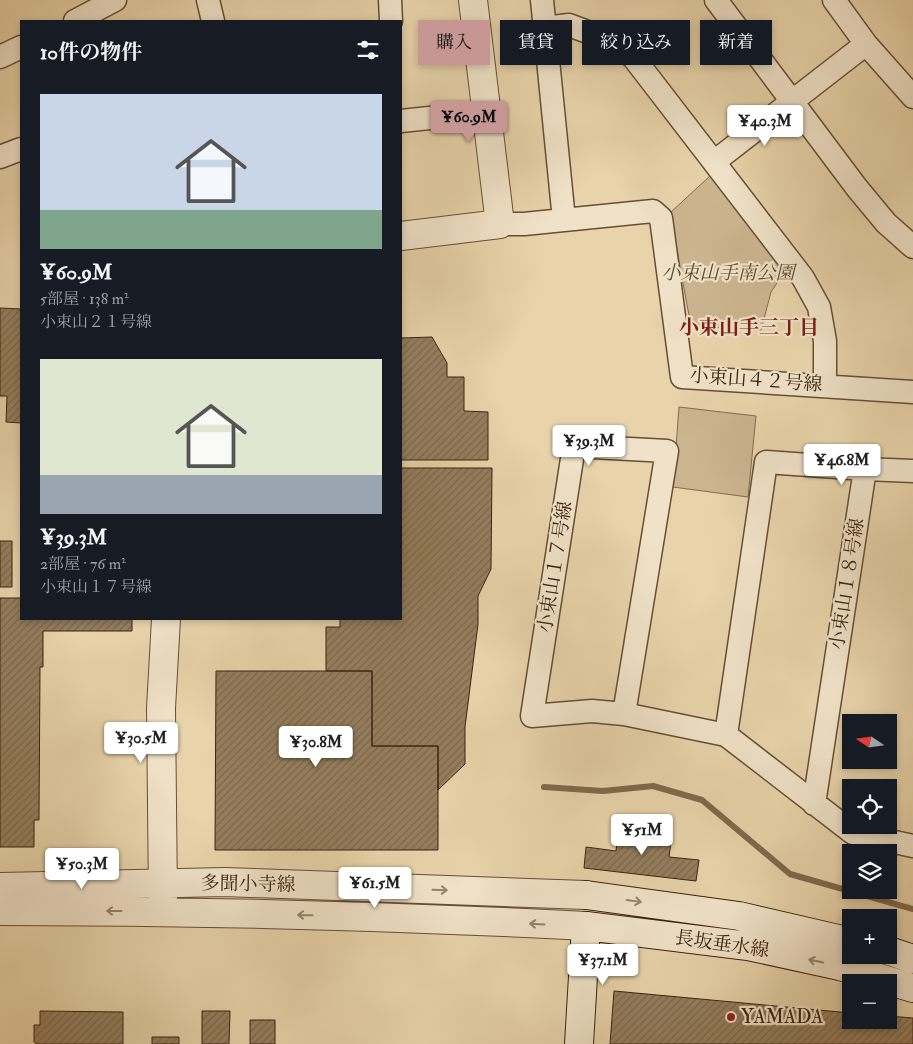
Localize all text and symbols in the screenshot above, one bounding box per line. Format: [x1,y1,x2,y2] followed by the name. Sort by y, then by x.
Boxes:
[418,20,490,65] chip: 購入
[500,20,572,65] chip: 賃貸
[582,20,690,65] chip: 絞り込み
[700,20,772,65] chip: 新着
[354,36,382,64] icon: filters
[40,39,142,66] text: 10件の物件
[428,100,510,143] pin: ¥60.9M
[724,104,806,147] pin: ¥40.3M
[441,107,497,127] text: ¥60.9M
[738,111,792,131] text: ¥40.3M
[166,126,256,216] icon: home
[40,259,112,286] text: ¥60.9M
[661,261,797,285] park label: 小束山手南公園
[40,289,129,309] text: 5部屋 · 138 m²
[40,312,152,332] text: 小束山２１号線
[679,315,819,340] district label: 小束山手三丁目
[689,363,823,397] street label: 小束山４２号線
[166,391,256,481] icon: home
[548,424,630,467] pin: ¥39.3M
[563,431,615,451] text: ¥39.3M
[801,444,883,486] pin: ¥46.8M
[815,450,869,470] text: ¥46.8M
[533,499,577,635] street label: 小束山１７号線
[825,516,869,652] street label: 小束山１８号線
[40,524,107,551] text: ¥39.3M
[40,554,126,574] text: 2部屋 · 76 m²
[40,577,152,597] text: 小束山１７号線
[842,714,898,769] north arrow
[842,714,897,1029] map controls
[100,722,182,764] pin: ¥30.5M
[275,726,357,768] pin: ¥30.8M
[115,728,167,748] text: ¥30.5M
[290,732,342,752] text: ¥30.8M
[842,779,897,834] button: locate
[612,814,672,856] pin: ¥51M
[622,820,662,840] text: ¥51M
[842,844,897,899] button: layers
[41,848,123,890] pin: ¥50.3M
[56,854,108,874] text: ¥50.3M
[334,866,416,909] pin: ¥61.5M
[200,871,296,897] street label: 多聞小寺線
[349,873,401,893] text: ¥61.5M
[432,885,448,895] one-way arrow
[626,897,642,907] one-way arrow
[106,906,122,916] one-way arrow
[842,909,897,964] button: +
[297,911,313,920] one-way arrow
[529,919,545,928] one-way arrow
[673,926,771,962] street label: 長坂垂水線
[562,944,644,986] pin: ¥37.1M
[578,950,628,970] text: ¥37.1M
[808,956,824,965] one-way arrow
[842,974,897,1029] button: −
[741,1005,823,1029] place label: YAMADA
[725,1011,737,1023] marker: YAMADA

